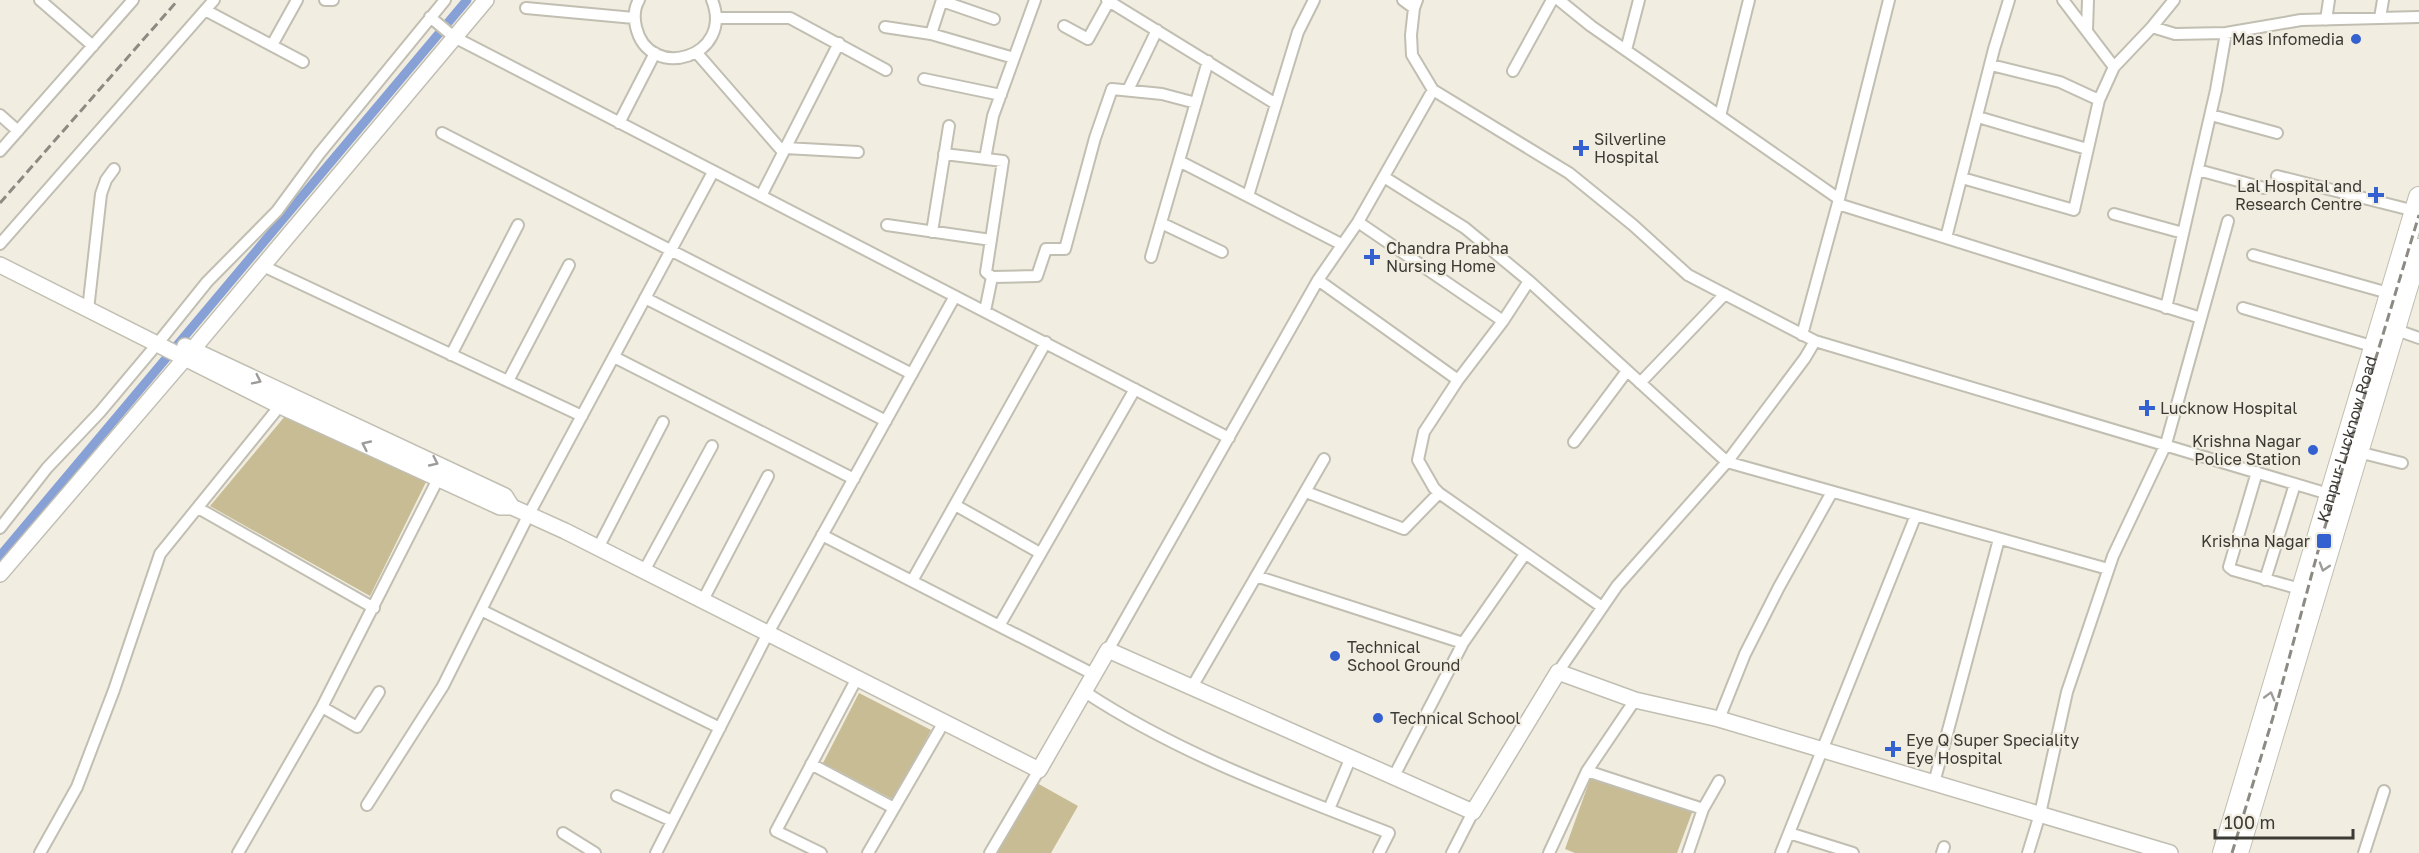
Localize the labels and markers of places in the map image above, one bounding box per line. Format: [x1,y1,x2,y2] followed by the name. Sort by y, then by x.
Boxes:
[2232,29,2344,49] place label: Mas Infomedia
[2349,32,2363,46] marker: Mas Infomedia
[1594,129,1666,167] place label: Silverline Hospital
[1572,139,1590,157] marker: Silverline Hospital
[2235,176,2362,214] place label: Lal Hospital and Research Centre
[2367,186,2385,204] marker: Lal Hospital and Research Centre
[1386,238,1509,276] place label: Chandra Prabha Nursing Home
[1363,248,1381,266] marker: Chandra Prabha Nursing Home
[2160,398,2297,418] place label: Lucknow Hospital
[2138,399,2156,417] marker: Lucknow Hospital
[2192,431,2301,469] place label: Krishna Nagar Police Station
[2306,443,2320,457] marker: Krishna Nagar Police Station
[2201,531,2310,551] place label: Krishna Nagar
[2315,532,2333,550] marker: Krishna Nagar
[1347,637,1460,675] place label: Technical School Ground
[1328,649,1342,663] marker: Technical School Ground
[1390,708,1520,728] place label: Technical School
[1371,711,1385,725] marker: Technical School
[1906,730,2079,768] place label: Eye Q Super Speciality Eye Hospital
[1884,740,1902,758] marker: Eye Q Super Speciality Eye Hospital

